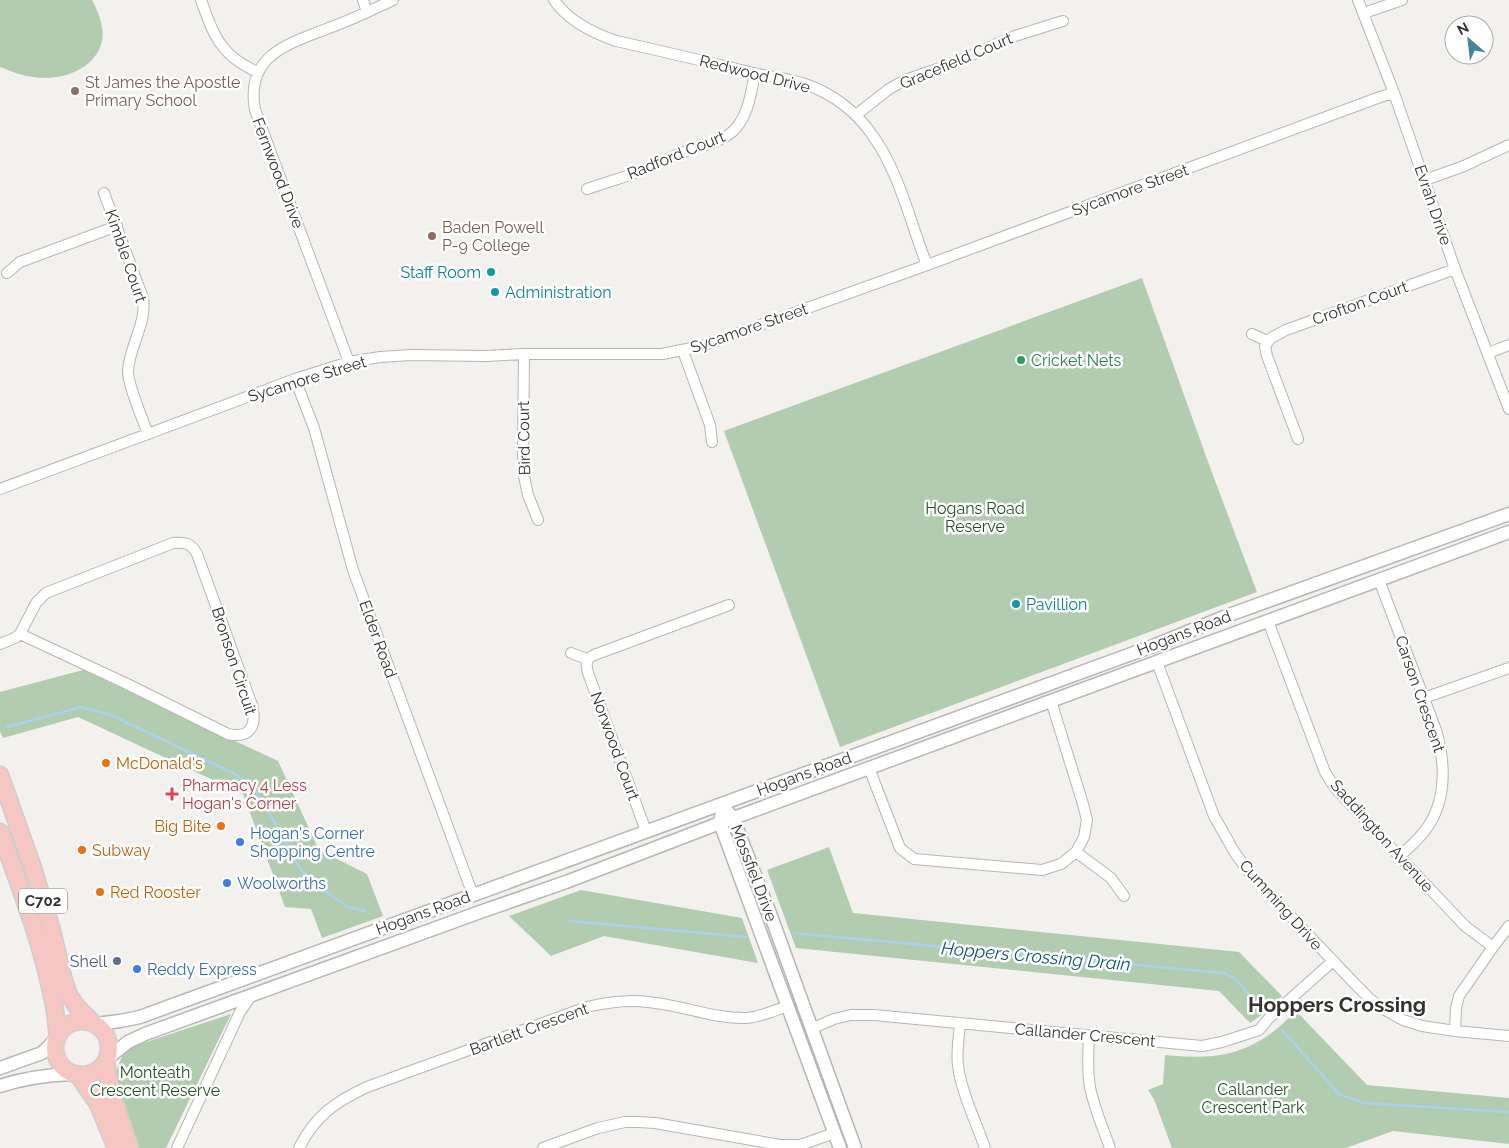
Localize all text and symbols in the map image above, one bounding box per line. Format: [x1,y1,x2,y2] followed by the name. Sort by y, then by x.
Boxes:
[1444,15,1494,65] north arrow
[1454,19,1471,38] text: N
[897,28,1016,93] street label: Gracefield Court
[698,51,812,97] street label: Redwood Drive
[85,73,240,110] place label: St James the Apostle Primary School
[69,85,81,97] marker: St James the Apostle Primary School
[248,115,308,231] street label: Fernwood Drive
[624,126,728,183] street label: Radford Court
[1069,160,1192,220] street label: Sycamore Street
[1410,162,1456,248] street label: Evrah Drive
[101,207,151,306] street label: Kimble Court
[442,218,545,255] place label: Baden Powell P-9 College
[426,230,438,242] marker: Baden Powell P-9 College
[400,263,481,282] place label: Staff Room
[485,266,497,278] marker: Staff Room
[1310,277,1411,329] street label: Crofton Court
[505,283,612,302] place label: Administration
[489,286,501,298] marker: Administration
[688,299,811,357] street label: Sycamore Street
[1031,351,1122,370] place label: Cricket Nets
[246,352,369,406] street label: Sycamore Street
[1015,354,1027,366] marker: Cricket Nets
[514,400,534,475] street label: Bird Court
[925,499,1025,536] park label: Hogans Road Reserve
[1026,595,1087,614] place label: Pavillion
[355,598,401,680] street label: Elder Road
[1010,598,1022,610] marker: Pavillion
[208,605,261,718] street label: Bronson Circuit
[1134,606,1234,660] street label: Hogans Road
[1391,633,1449,755] street label: Carson Crescent
[587,689,644,803] street label: Norwood Court
[754,748,854,800] street label: Hogans Road
[116,754,203,773] place label: McDonald's
[100,757,112,769] marker: McDonald's
[182,776,307,813] place label: Pharmacy 4 Less Hogan's Corner
[1326,776,1438,896] street label: Saddington Avenue
[166,788,178,800] marker: Pharmacy 4 Less Hogan's Corner
[154,817,211,836] place label: Big Bite
[215,820,227,832] marker: Big Bite
[727,822,781,924] street label: Mossfiel Drive
[250,824,375,861] place label: Hogan's Corner Shopping Centre
[234,836,246,848] marker: Hogan's Corner Shopping Centre
[92,841,151,860] place label: Subway
[76,844,88,856] marker: Subway
[1236,856,1326,954] street label: Cumming Drive
[237,874,326,893] place label: Woolworths
[221,877,233,889] marker: Woolworths
[110,883,201,902] place label: Red Rooster
[94,886,106,898] marker: Red Rooster
[373,887,473,939] street label: Hogans Road
[19,888,67,914] road number: C702
[940,937,1132,975] water label: Hoppers Crossing Drain
[70,952,108,971] place label: Shell
[111,955,123,967] marker: Shell
[147,960,257,979] place label: Reddy Express
[131,963,143,975] marker: Reddy Express
[1248,992,1426,1017] district label: Hoppers Crossing
[467,998,592,1059] street label: Bartlett Crescent
[1014,1019,1157,1051] street label: Callander Crescent
[90,1063,220,1100] park label: Monteath Crescent Reserve
[1202,1080,1305,1117] park label: Callander Crescent Park

